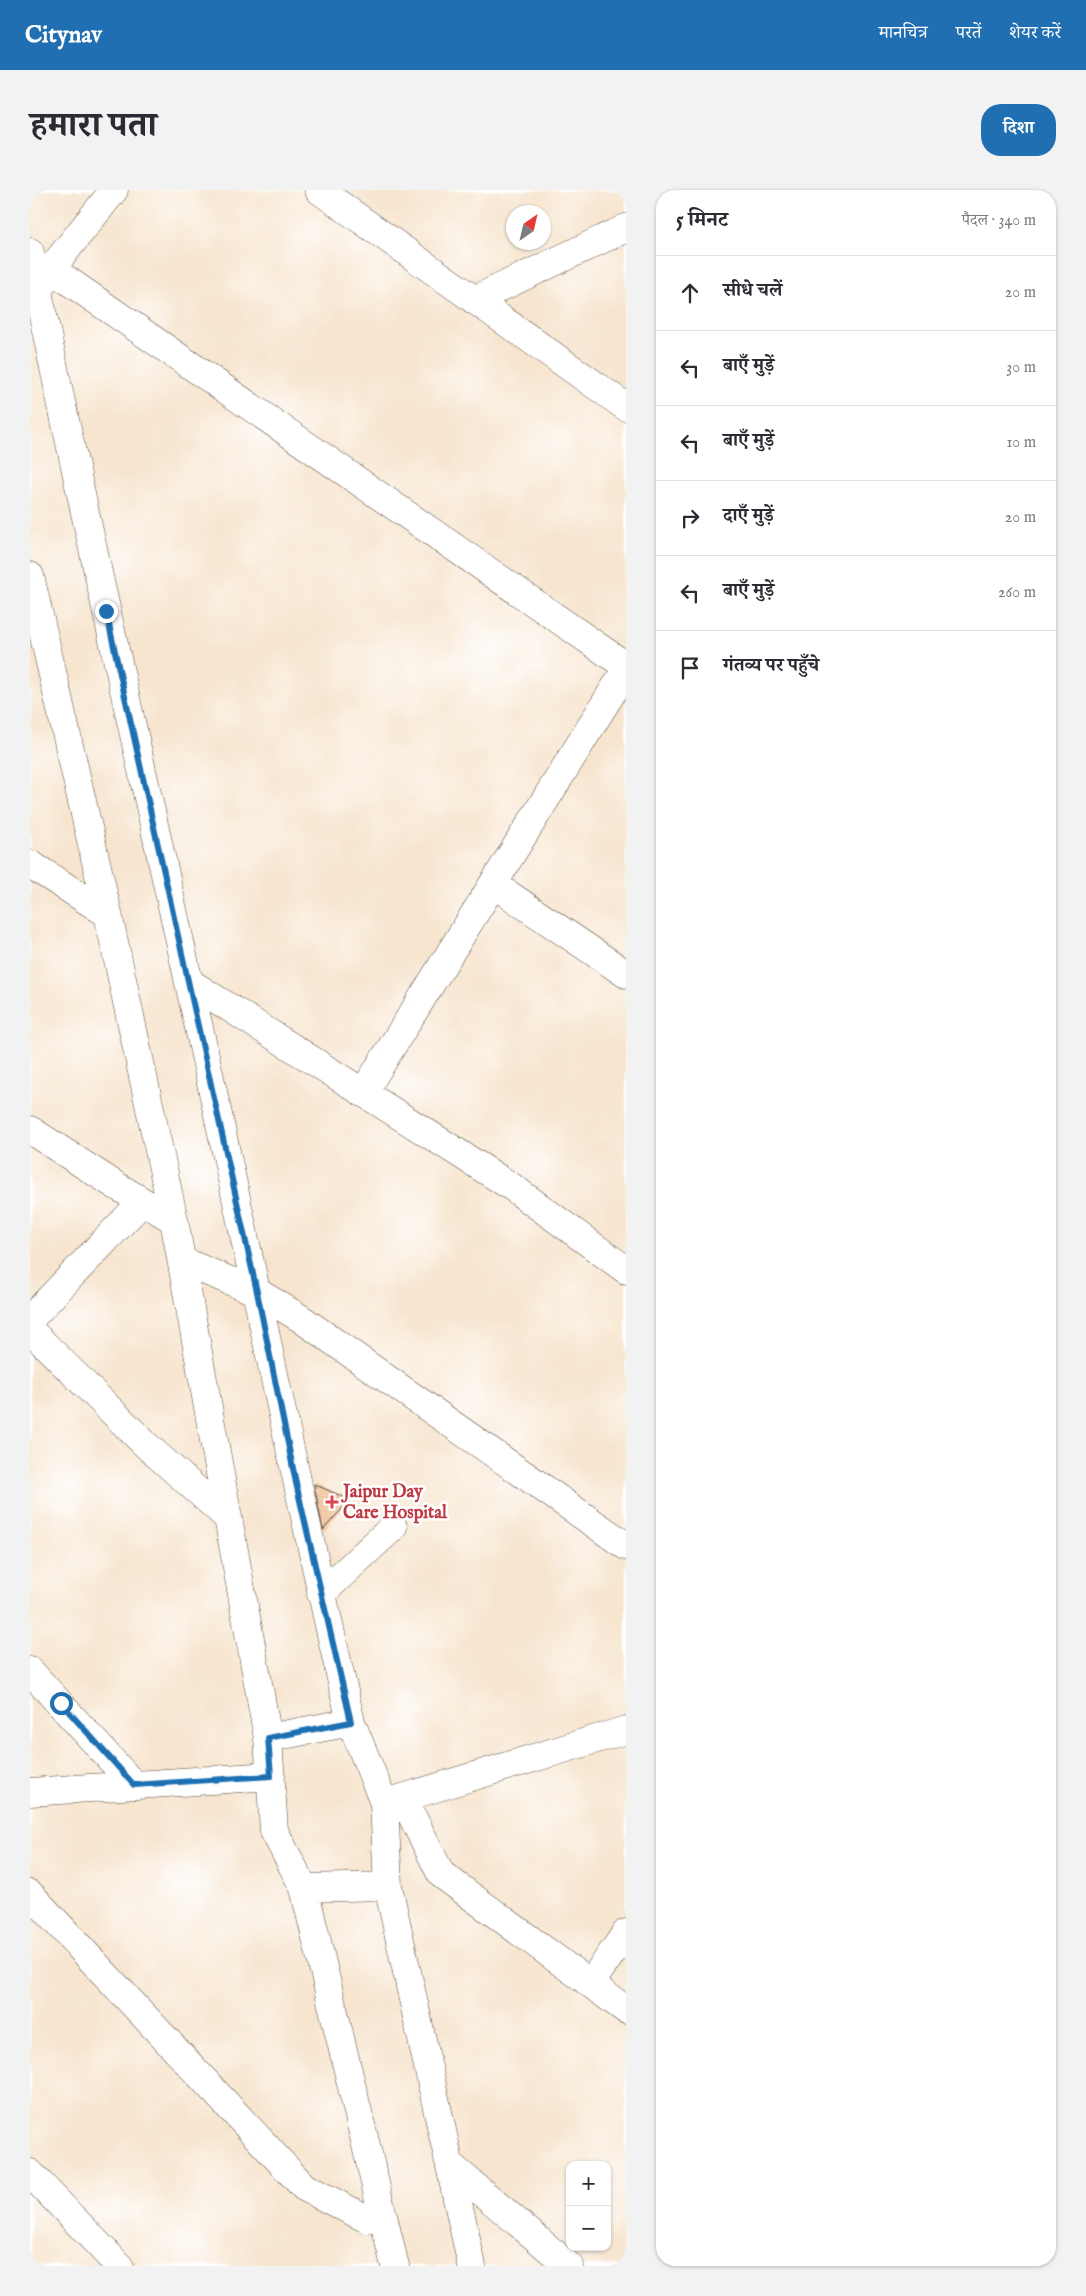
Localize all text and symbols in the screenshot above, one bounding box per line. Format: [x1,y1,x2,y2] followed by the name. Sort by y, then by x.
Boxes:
[25,20,102,51] text: Citynav
[879,22,928,45] text: मानचित्र
[956,22,981,45] text: परतें
[1009,22,1061,45] text: शेयर करें
[30,104,157,149] text: हमारा पता
[981,104,1056,156] button: दिशा
[506,205,551,250] north arrow
[676,207,728,234] text: 5 मिनट
[962,211,1036,231] text: पैदल · 340 m
[676,279,704,307] icon: ahead
[723,279,782,303] text: सीधे चलें
[1005,283,1036,303] text: 20 m
[676,354,704,382] icon: left
[723,354,774,378] text: बाएँ मुड़ें
[1006,358,1036,378] text: 30 m
[676,429,704,457] icon: left
[723,429,774,453] text: बाएँ मुड़ें
[1006,433,1036,453] text: 10 m
[676,504,704,532] icon: right
[723,504,774,528] text: दाएँ मुड़ें
[1005,508,1036,528] text: 20 m
[676,579,704,607] icon: left
[723,579,774,603] text: बाएँ मुड़ें
[998,583,1036,603] text: 260 m
[95,600,118,623] route end
[676,654,704,682] icon: arrive
[723,654,819,678] text: गंतव्य पर पहुँचे
[341,1481,448,1525] place label: Jaipur Day Care Hospital
[325,1495,339,1509] marker: Jaipur Day Care Hospital
[50,1692,73,1715] route start
[566,2161,611,2251] map controls
[566,2161,611,2206] button: +
[566,2206,611,2251] button: −

